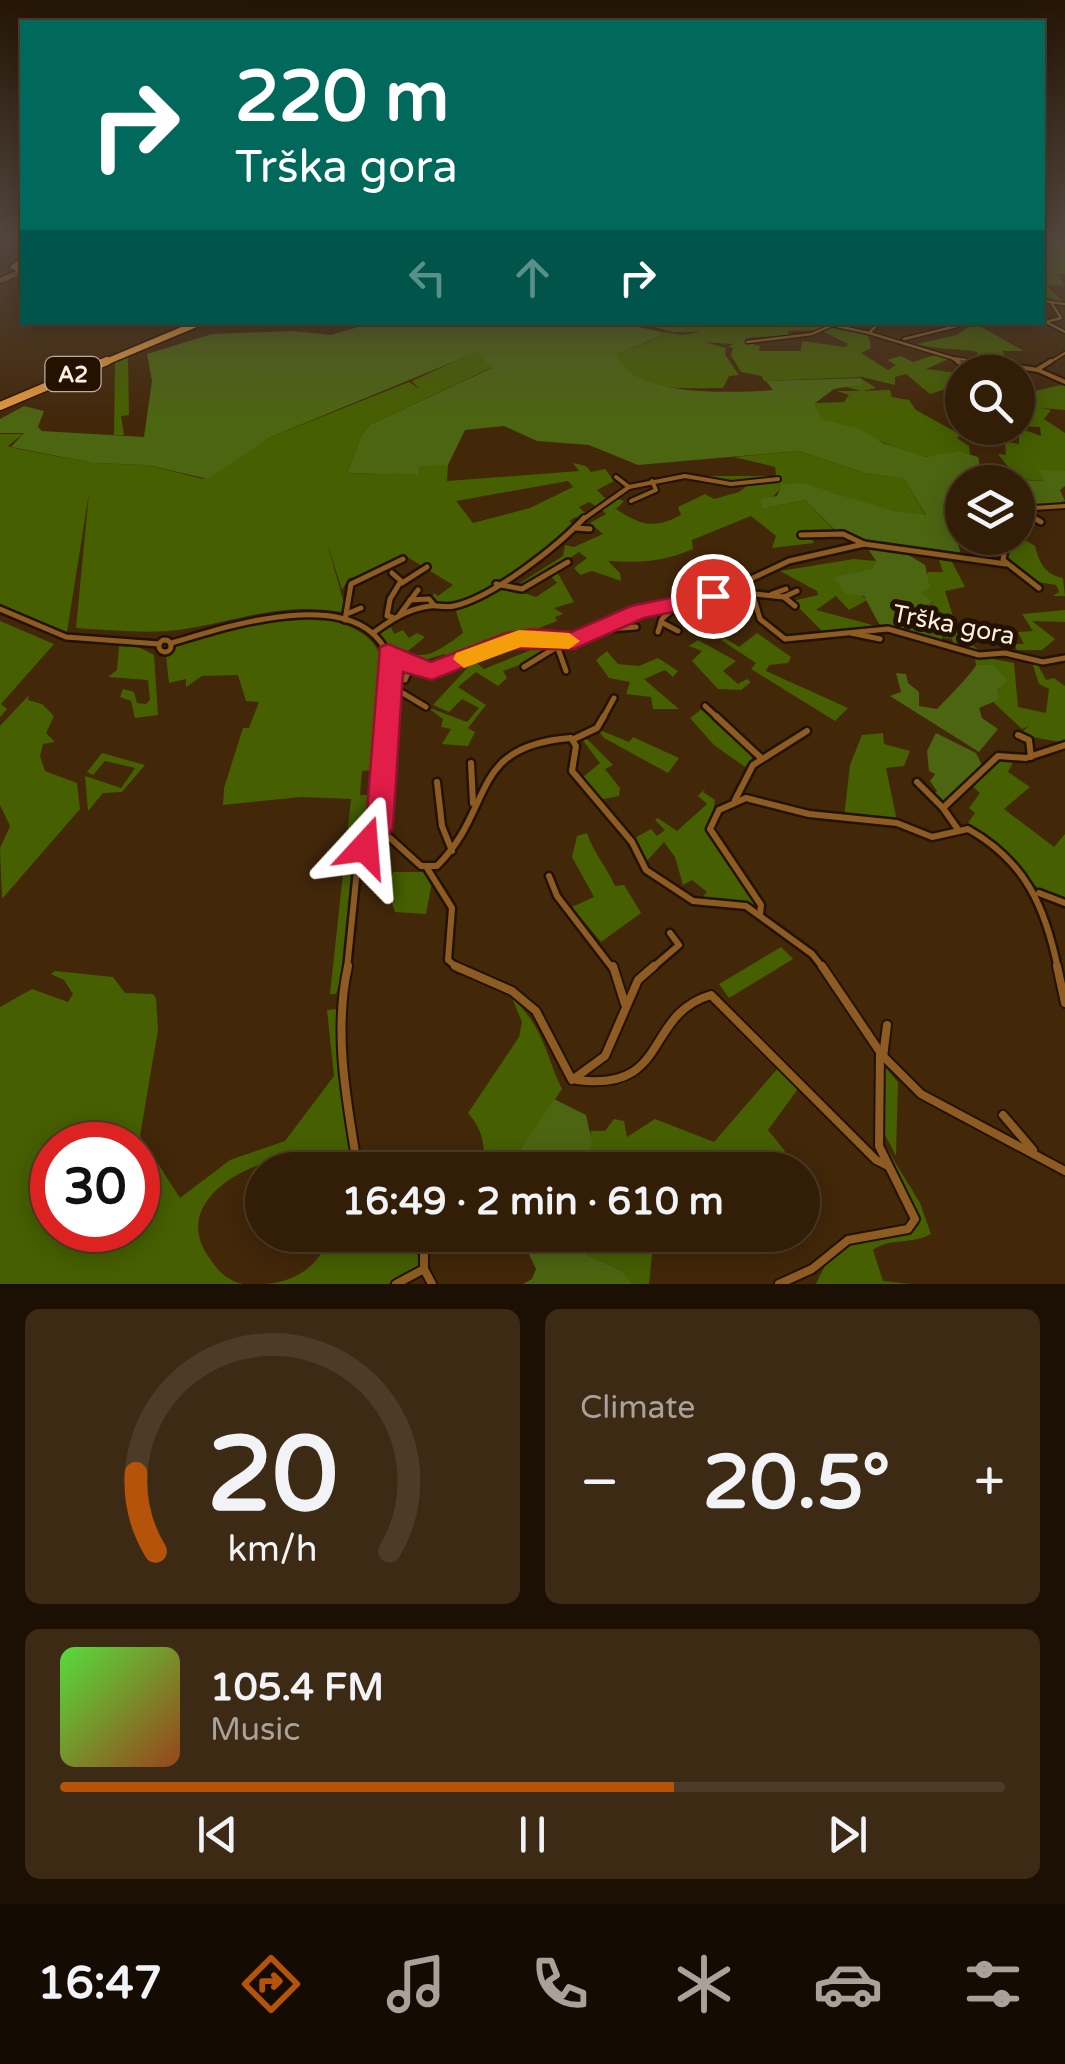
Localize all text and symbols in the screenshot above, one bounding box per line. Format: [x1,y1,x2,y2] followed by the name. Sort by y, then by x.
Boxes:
[235,56,449,140] text: 220 m
[70,60,200,190] icon: right
[235,141,458,195] text: Trška gora
[400,250,455,305] icon: left
[505,250,560,305] icon: ahead
[610,250,665,305] icon: right
[945,355,1035,555] map controls
[945,355,1035,445] button: search
[46,357,100,391] road number: A2
[945,465,1035,555] button: layers
[671,554,756,639] pin
[686,569,741,624] icon: arrive
[890,598,1017,652] street label: Trška gora
[313,795,417,899] position arrow
[30,1122,160,1252] speed limit sign: 30
[341,1179,724,1225] text: 16:49 · 2 min · 610 m
[580,1389,695,1427] text: Climate
[207,1414,338,1539] text: 20
[703,1438,890,1528] text: 20.5°
[580,1450,619,1516] text: −
[974,1450,1005,1516] text: +
[228,1528,317,1571] text: km/h
[210,1665,384,1711] text: 105.4 FM
[210,1711,300,1749] text: Music
[190,1807,245,1862] icon: previous
[505,1807,560,1862] icon: pause
[820,1807,875,1862] icon: next
[236,1949,306,2019] icon: directions
[381,1949,451,2019] icon: music
[525,1949,595,2019] icon: phone
[669,1949,739,2019] icon: climate
[813,1949,883,2019] icon: car
[958,1949,1028,2019] icon: filters
[37,1957,162,2011] text: 16:47

